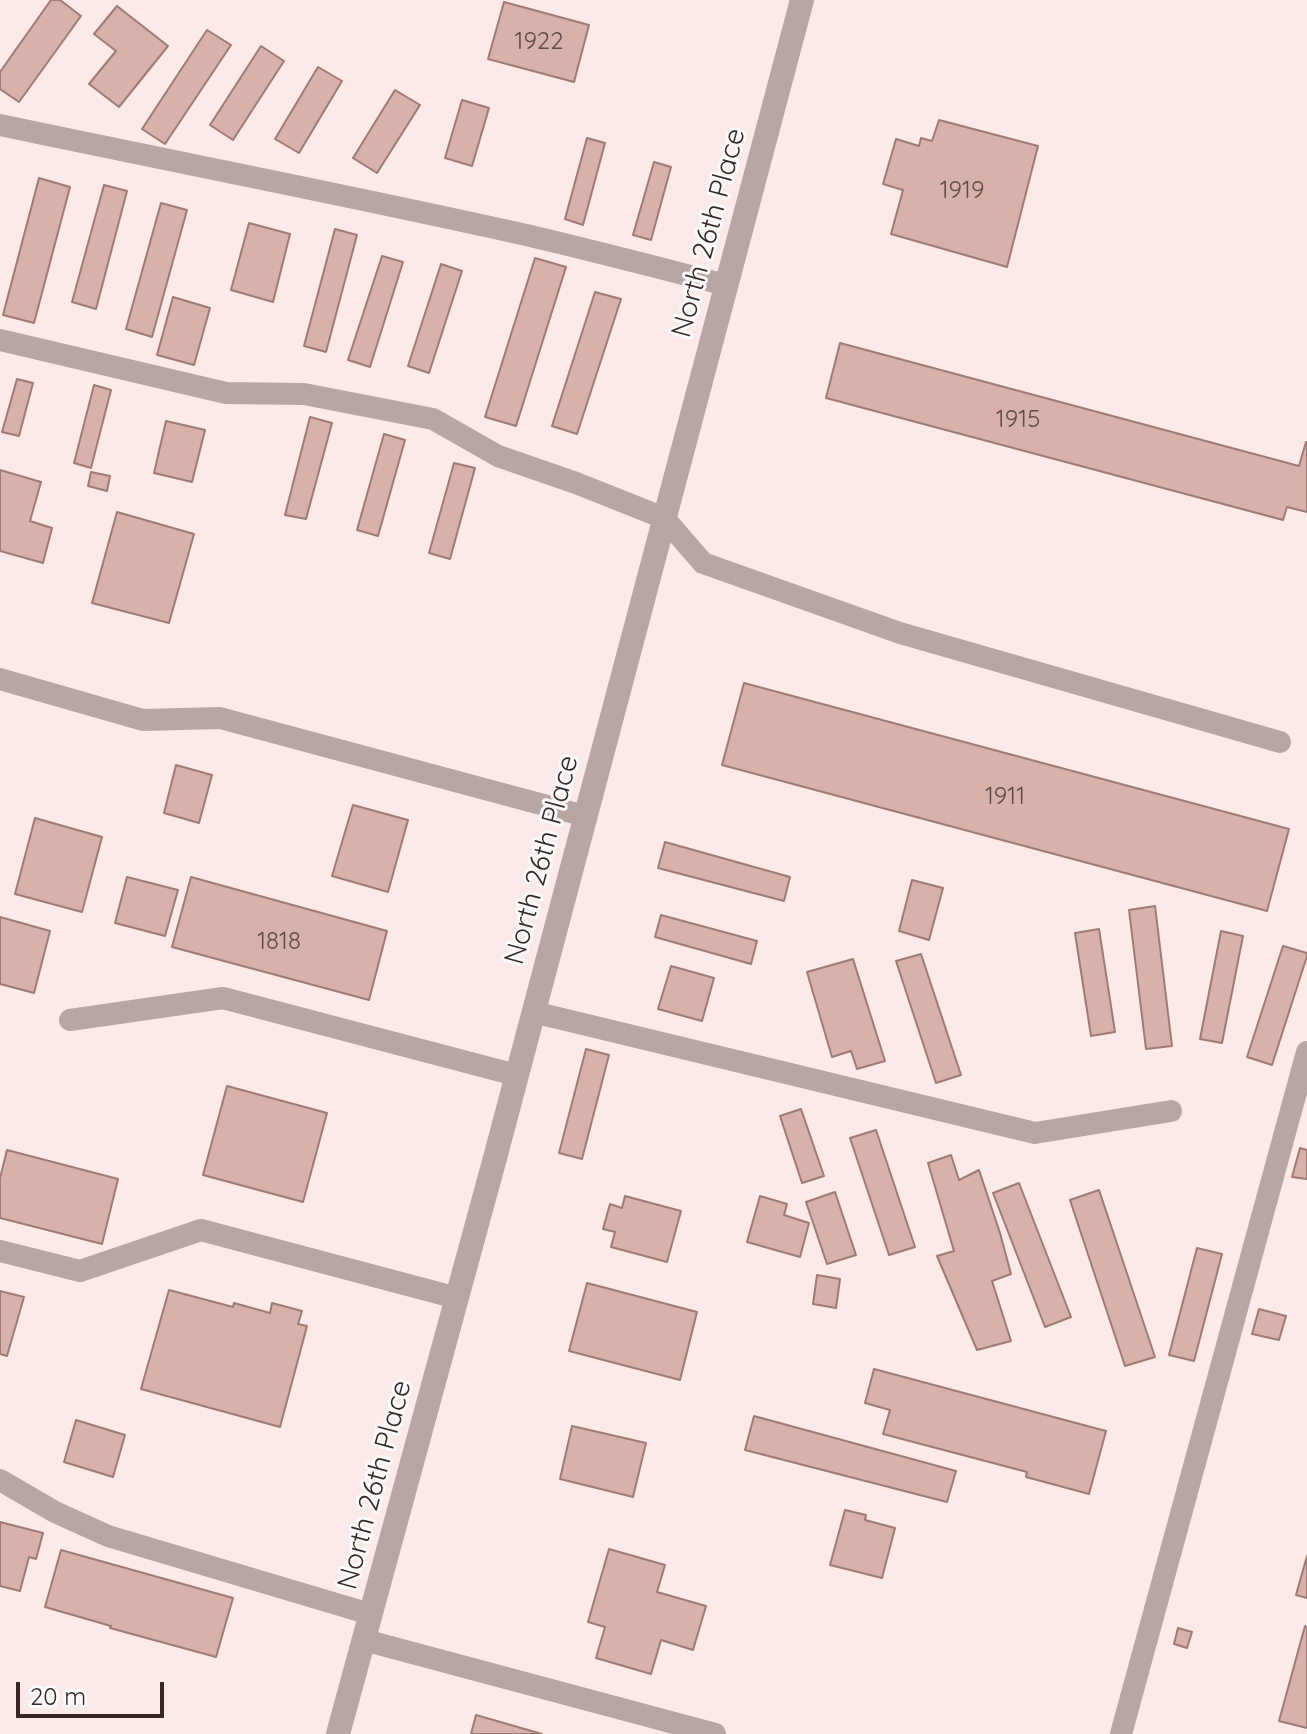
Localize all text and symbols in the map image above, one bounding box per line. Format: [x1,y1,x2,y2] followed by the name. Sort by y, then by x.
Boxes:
[515,28,563,56] house number: 1922
[665,125,753,341] street label: North 26th Place
[940,177,984,205] house number: 1919
[996,406,1040,434] house number: 1915
[498,752,586,968] street label: North 26th Place
[985,783,1025,811] house number: 1911
[257,928,301,956] house number: 1818
[331,1377,419,1593] street label: North 26th Place
[20,1666,168,1716] scale bar
[30,1681,86,1711] text: 20 m

